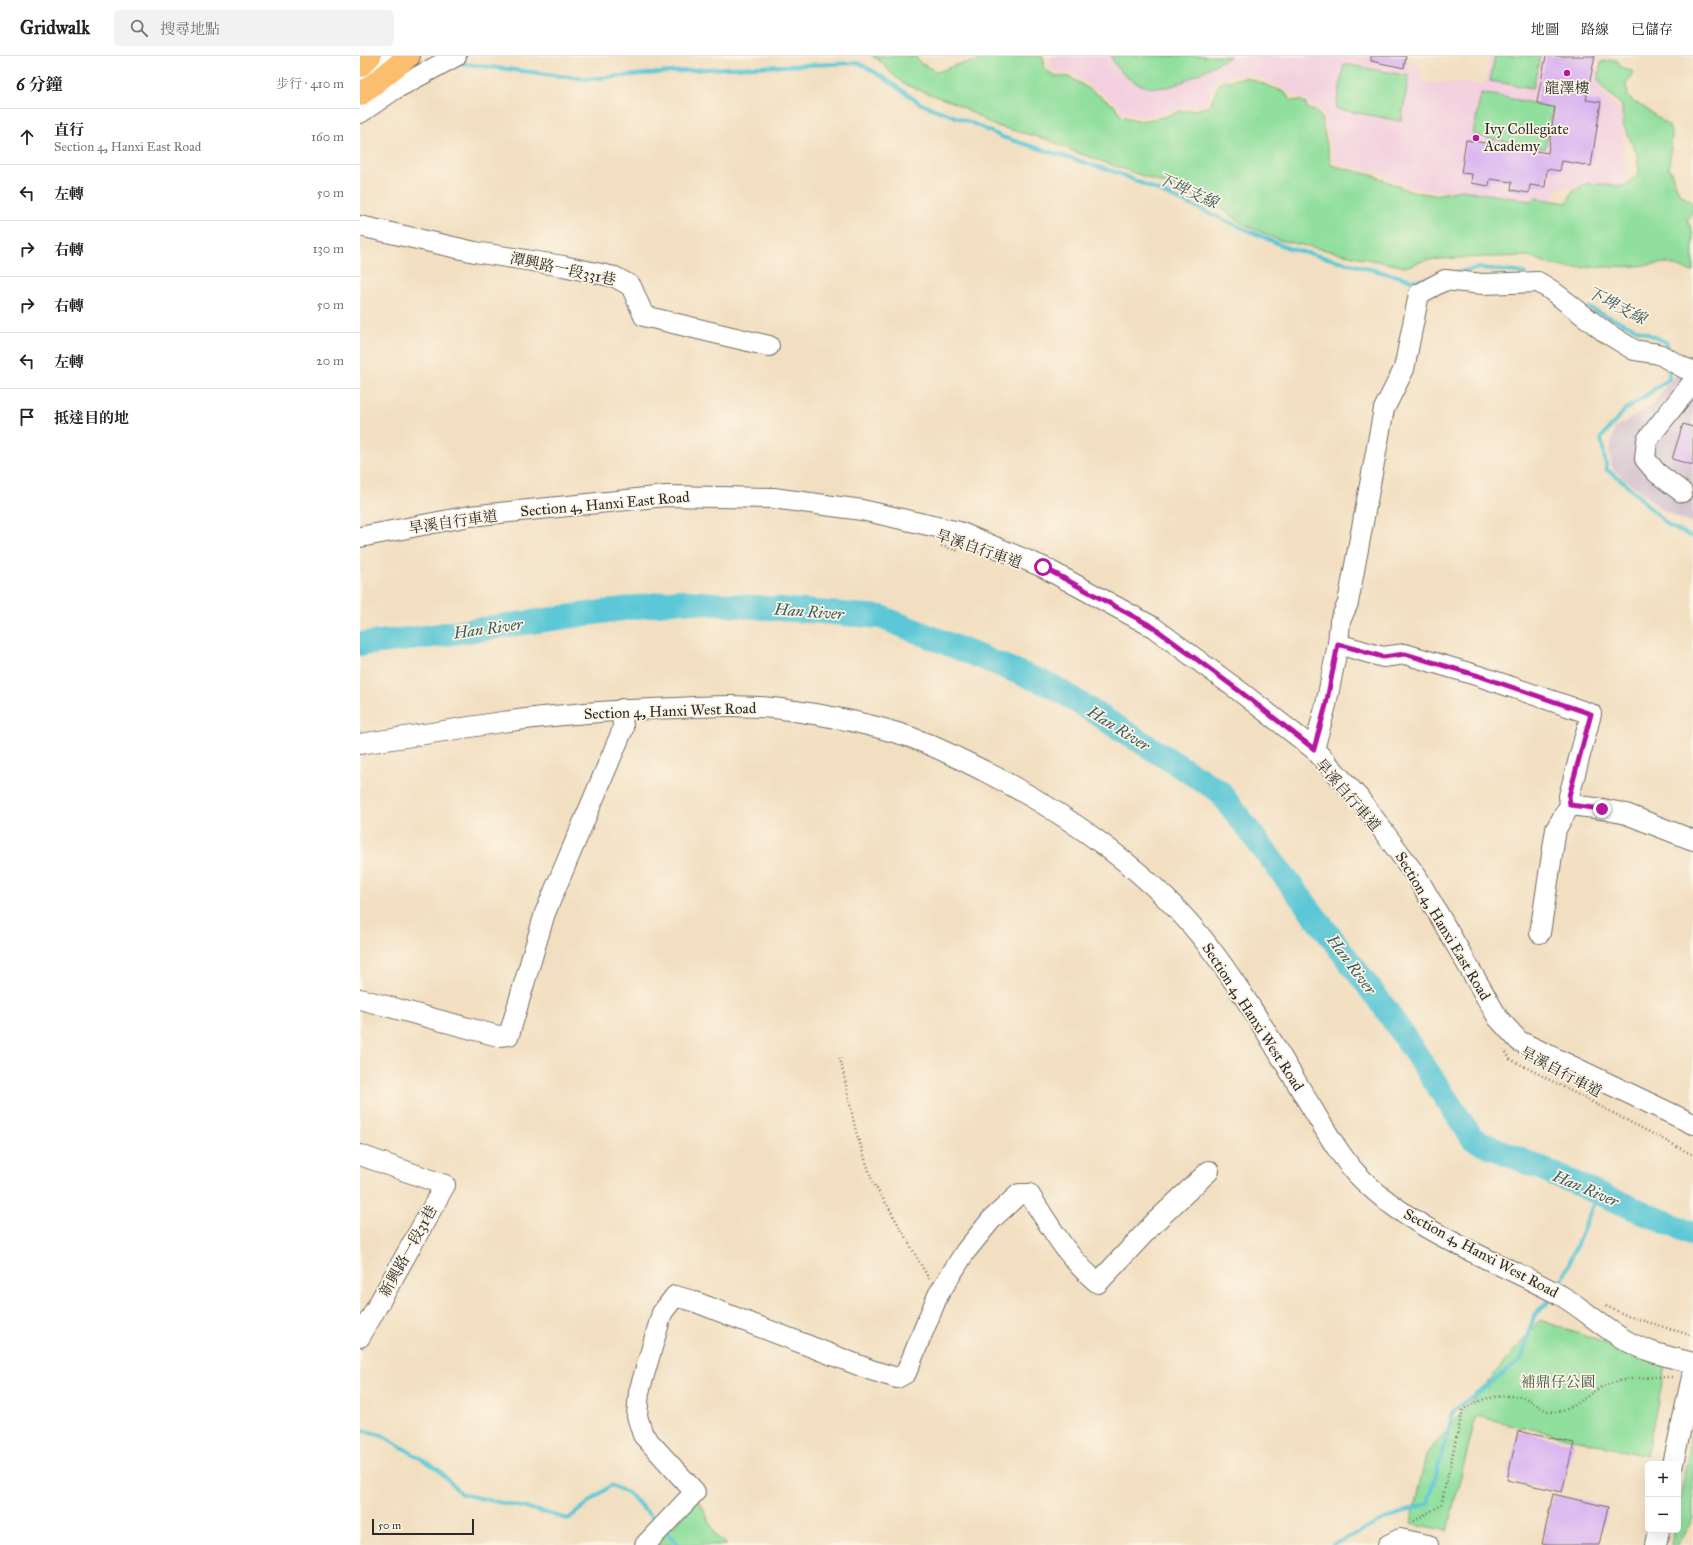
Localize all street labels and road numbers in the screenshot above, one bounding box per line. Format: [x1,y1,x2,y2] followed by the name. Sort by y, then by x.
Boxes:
[508,249,618,289] street label: 潭興路一段331巷
[520,488,691,520] street label: Section 4, Hanxi East Road
[407,507,499,537] street label: 旱溪自行車道
[934,526,1024,572] street label: 旱溪自行車道
[583,699,757,723] street label: Section 4, Hanxi West Road
[1312,755,1384,835] street label: 旱溪自行車道
[1392,849,1495,1004] street label: Section 4, Hanxi East Road
[1198,940,1308,1095] street label: Section 4, Hanxi West Road
[1517,1043,1605,1101] street label: 旱溪自行車道
[375,1202,441,1300] street label: 新興路一段31巷
[1401,1205,1562,1302] street label: Section 4, Hanxi West Road

